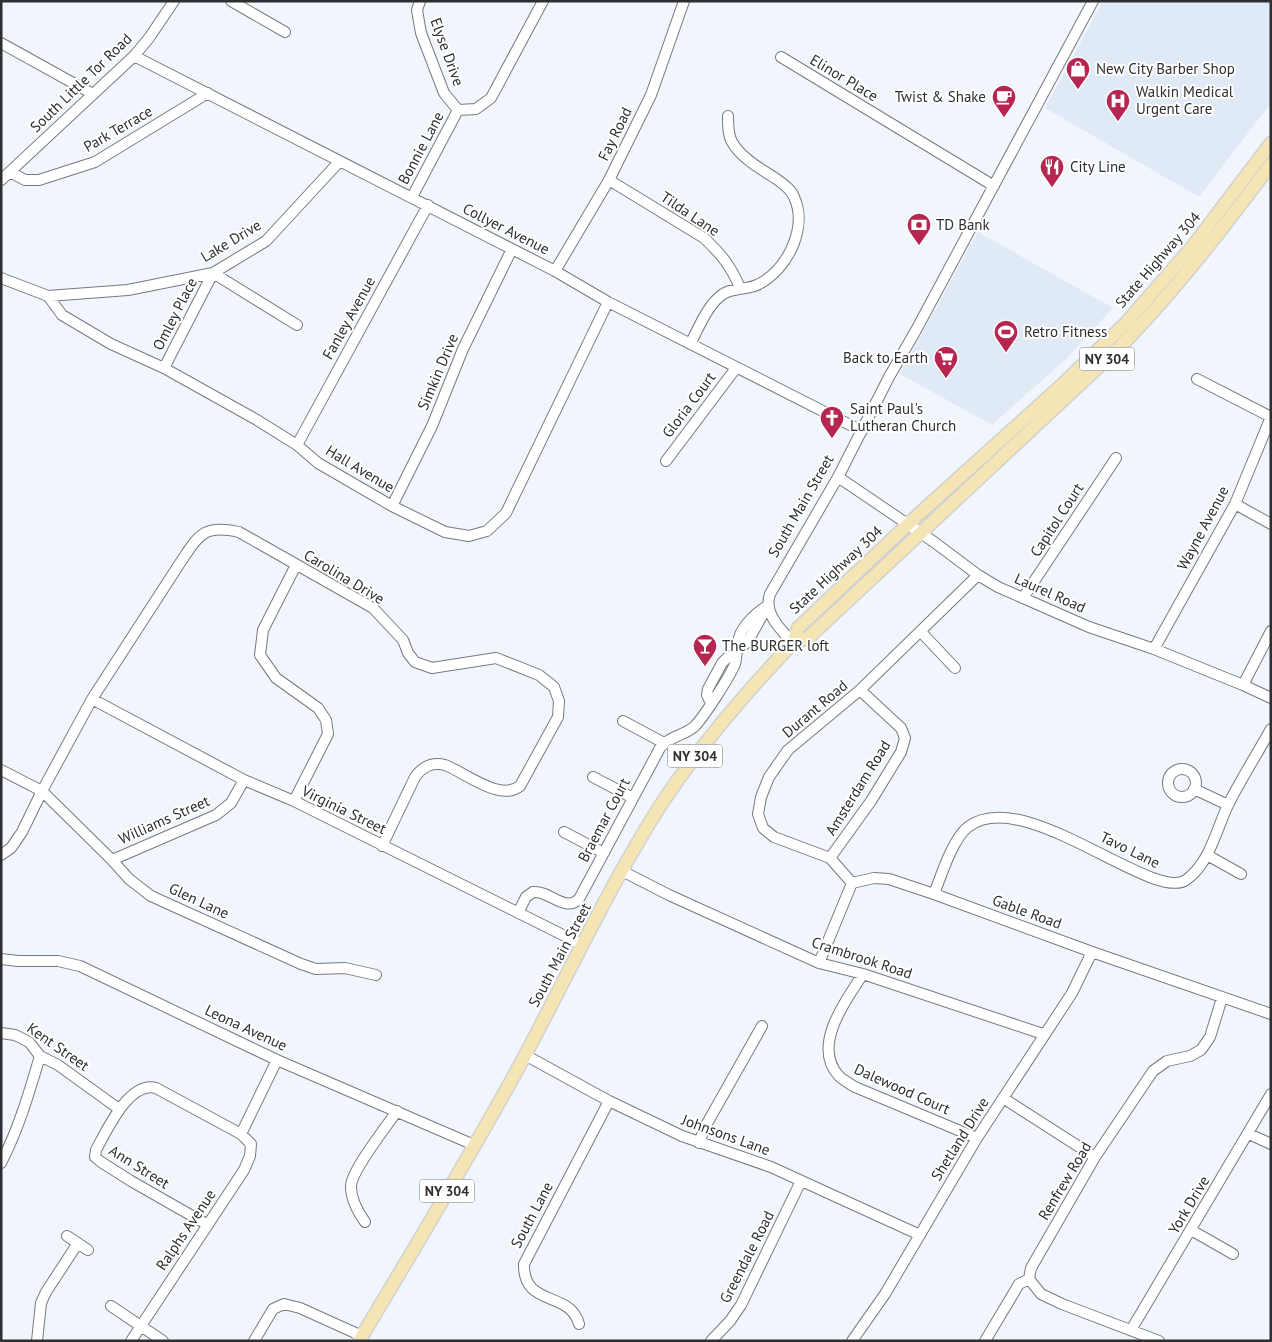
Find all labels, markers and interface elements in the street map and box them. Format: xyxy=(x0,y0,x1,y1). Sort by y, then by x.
street label: Elyse Drive xyxy=(426,15,469,88)
street label: South Little Tor Road xyxy=(26,29,136,136)
street label: Elinor Place xyxy=(807,50,882,105)
shop icon: New City Barber Shop xyxy=(1065,56,1091,90)
place label: New City Barber Shop xyxy=(1096,59,1235,78)
place label: Walkin Medical Urgent Care xyxy=(1136,82,1234,118)
cafe icon: Twist & Shake xyxy=(991,84,1017,118)
place label: Twist & Shake xyxy=(895,87,986,106)
hospital icon: Walkin Medical Urgent Care xyxy=(1105,88,1131,122)
street label: Park Terrace xyxy=(80,101,156,156)
street label: Fay Road xyxy=(593,104,636,164)
street label: Bonnie Lane xyxy=(393,108,448,187)
restaurant icon: City Line xyxy=(1039,154,1065,188)
place label: City Line xyxy=(1070,157,1126,176)
street label: Tilda Lane xyxy=(657,187,723,240)
street label: Collyer Avenue xyxy=(460,199,553,259)
street label: State Highway 304 xyxy=(1111,208,1204,312)
bank icon: TD Bank xyxy=(906,212,932,246)
street label: Lake Drive xyxy=(197,215,264,266)
place label: TD Bank xyxy=(936,215,991,234)
street label: Fanley Avenue xyxy=(318,273,379,363)
street label: Omley Place xyxy=(148,274,201,353)
sports icon: Retro Fitness xyxy=(993,319,1019,353)
place label: Retro Fitness xyxy=(1024,322,1107,341)
street label: Simkin Drive xyxy=(413,331,462,413)
supermarket icon: Back to Earth xyxy=(933,345,959,379)
place label: Back to Earth xyxy=(843,348,928,367)
road number: NY 304 xyxy=(1080,348,1134,370)
street label: Gloria Court xyxy=(658,368,719,441)
place label: Saint Paul's Lutheran Church xyxy=(850,399,956,435)
church icon: Saint Paul's Lutheran Church xyxy=(819,405,845,439)
street label: Hall Avenue xyxy=(323,441,398,496)
street label: South Main Street xyxy=(764,451,838,560)
street label: Capitol Court xyxy=(1026,479,1087,560)
street label: Wayne Avenue xyxy=(1172,482,1233,573)
street label: State Highway 304 xyxy=(785,521,886,618)
street label: Carolina Drive xyxy=(301,545,388,608)
street label: Laurel Road xyxy=(1012,568,1089,617)
bar icon: The BURGER loft xyxy=(692,633,718,667)
place label: The BURGER loft xyxy=(722,636,829,655)
street label: Durant Road xyxy=(778,676,851,741)
street label: Amsterdam Road xyxy=(821,737,894,839)
road number: NY 304 xyxy=(668,744,722,768)
street label: Braemar Court xyxy=(573,774,634,865)
street label: Virginia Street xyxy=(298,780,390,838)
street label: Williams Street xyxy=(115,791,212,848)
street label: Tavo Lane xyxy=(1097,827,1163,872)
street label: Glen Lane xyxy=(166,878,232,923)
street label: Gable Road xyxy=(990,890,1064,933)
street label: South Main Street xyxy=(524,899,595,1010)
street label: Crambrook Road xyxy=(809,932,915,983)
street label: Leona Avenue xyxy=(202,1000,290,1055)
street label: Kent Street xyxy=(23,1018,93,1075)
street label: Dalewood Court xyxy=(851,1059,953,1118)
street label: Shetland Drive xyxy=(926,1094,993,1184)
street label: Johnsons Lane xyxy=(679,1109,773,1159)
street label: Renfrew Road xyxy=(1034,1138,1095,1223)
street label: Ann Street xyxy=(106,1141,173,1193)
street label: York Drive xyxy=(1164,1172,1213,1237)
street label: South Lane xyxy=(506,1178,557,1251)
road number: NY 304 xyxy=(420,1180,474,1202)
street label: Ralphs Avenue xyxy=(152,1186,220,1274)
street label: Greendale Road xyxy=(715,1208,778,1306)

